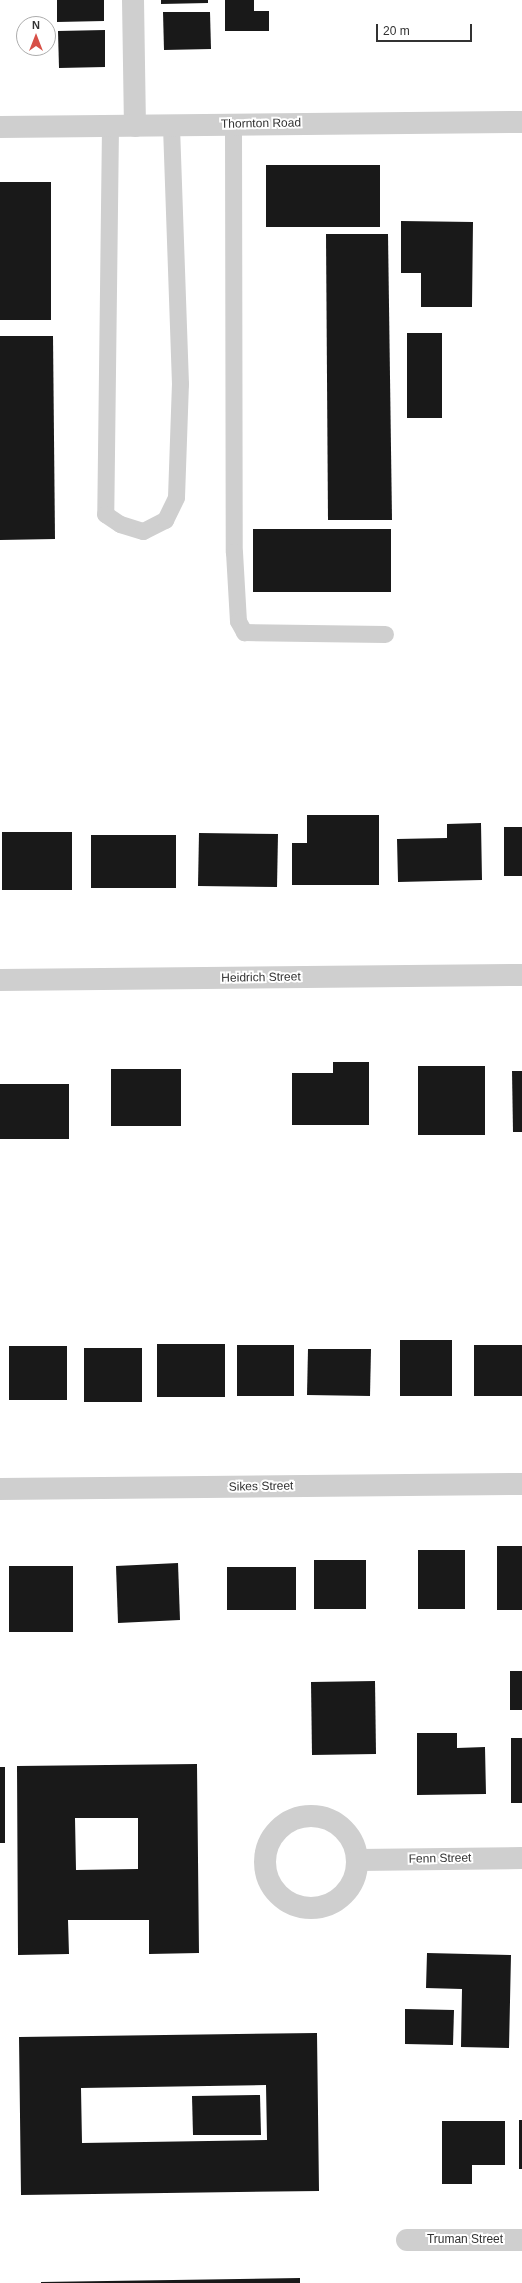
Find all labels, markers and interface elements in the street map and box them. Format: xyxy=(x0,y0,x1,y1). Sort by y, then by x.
north arrow xyxy=(16,16,56,56)
scale bar xyxy=(378,16,474,42)
text: N xyxy=(32,19,40,31)
text: 20 m xyxy=(383,24,410,38)
street label: Thornton Road xyxy=(221,116,301,132)
street label: Heidrich Street xyxy=(221,970,301,986)
street label: Sikes Street xyxy=(229,1479,293,1495)
street label: Fenn Street xyxy=(409,1851,471,1867)
street label: Truman Street xyxy=(427,2233,503,2247)

